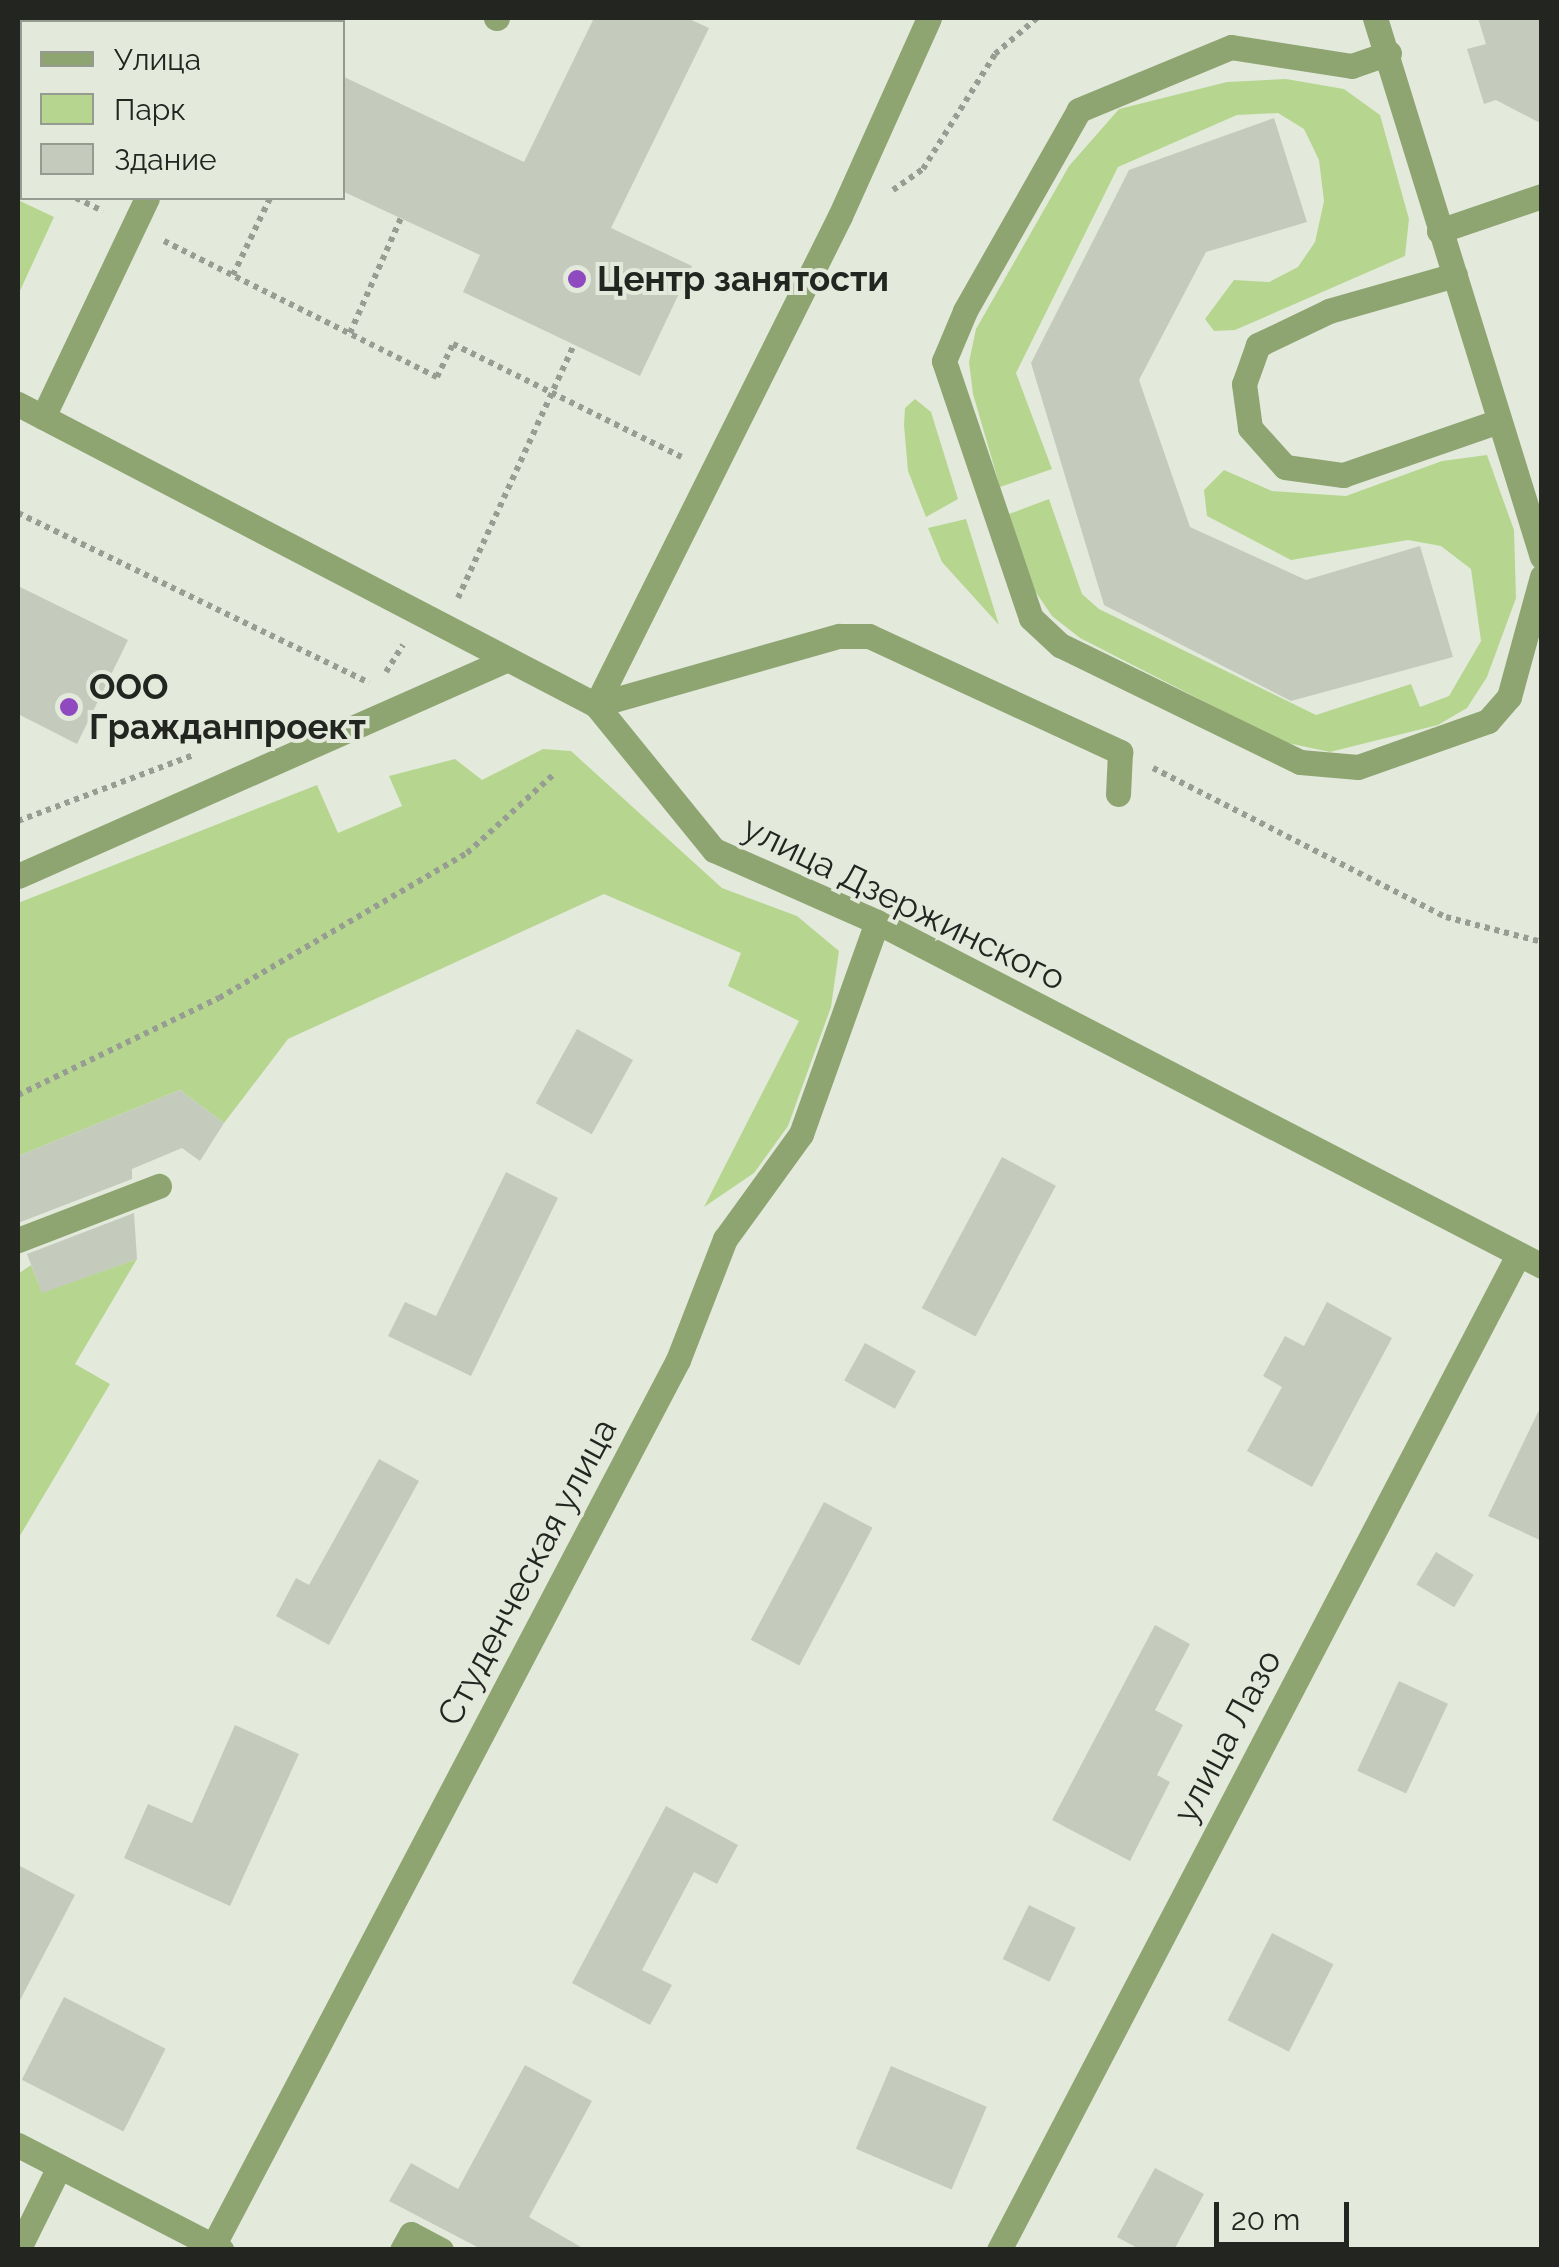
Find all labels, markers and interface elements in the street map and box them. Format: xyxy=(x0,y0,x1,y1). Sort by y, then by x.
legend xyxy=(20,20,345,200)
text: Улица xyxy=(114,42,201,77)
text: Парк xyxy=(114,92,186,127)
text: Здание xyxy=(114,142,217,177)
place label: Центр занятости xyxy=(597,258,889,300)
marker: Центр занятости xyxy=(566,268,588,290)
place label: ООО Гражданпроект xyxy=(89,666,366,748)
marker: ООО Гражданпроект xyxy=(58,696,80,718)
street label: улица Дзержинского xyxy=(736,807,1072,999)
street label: Студенческая улица xyxy=(428,1411,626,1733)
street label: улица Лазо xyxy=(1164,1643,1290,1829)
scale bar xyxy=(1219,2182,1354,2244)
text: 20 m xyxy=(1231,2202,1300,2237)

